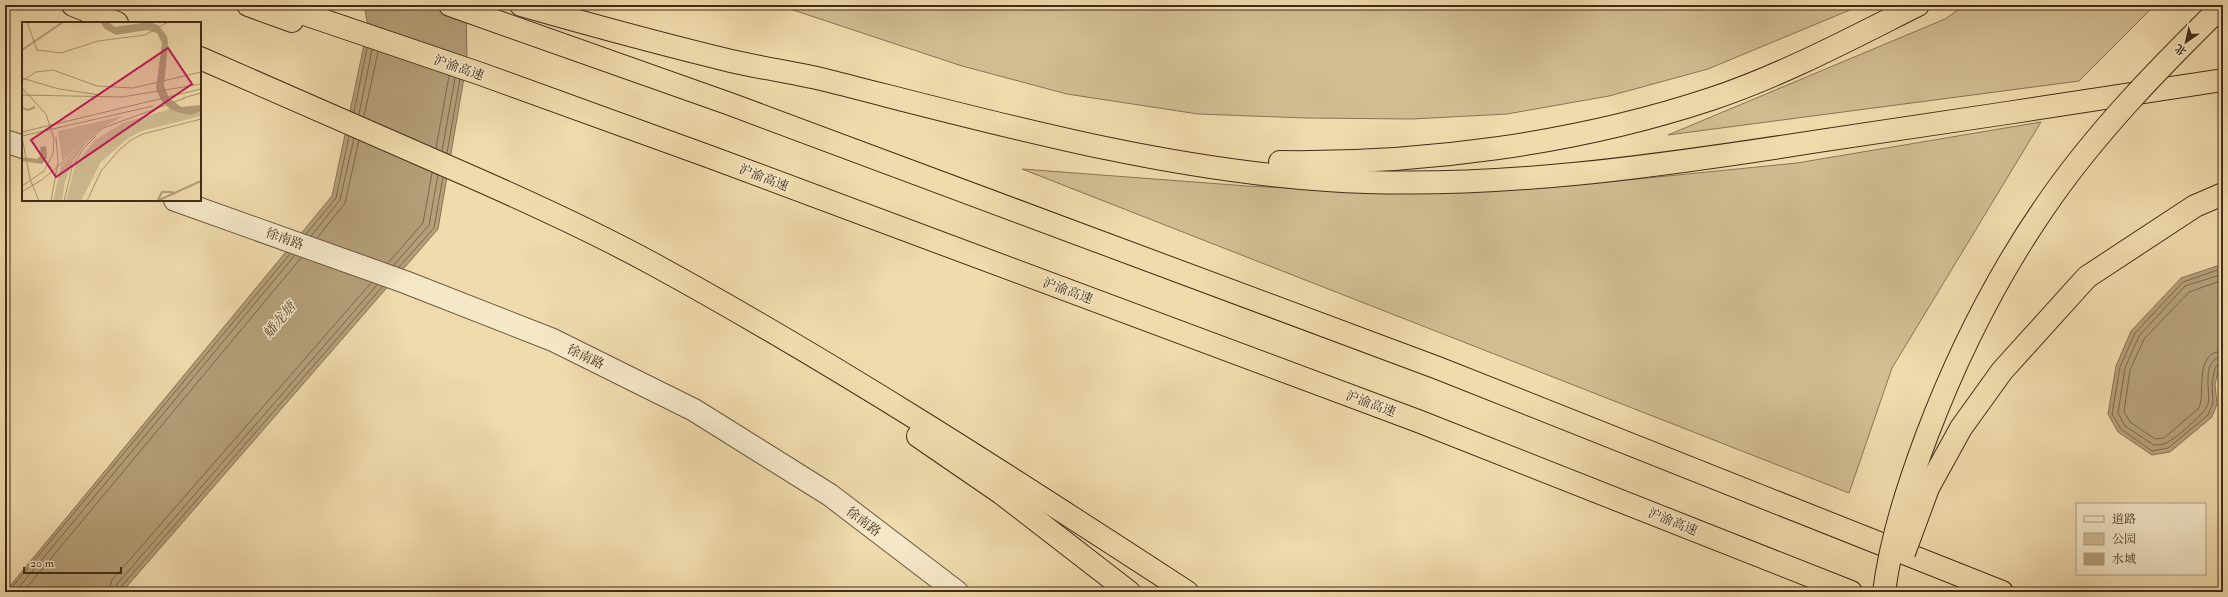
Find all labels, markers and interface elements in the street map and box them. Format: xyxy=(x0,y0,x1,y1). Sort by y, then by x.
inset map xyxy=(22,22,201,201)
north arrow xyxy=(2166,22,2206,62)
text: 北 xyxy=(2172,41,2189,58)
street label: 沪渝高速 xyxy=(431,52,486,84)
street label: 沪渝高速 xyxy=(736,161,791,195)
street label: 徐南路 xyxy=(264,225,306,253)
street label: 沪渝高速 xyxy=(1040,275,1095,307)
water label: 蟠龙塘 xyxy=(259,297,301,342)
street label: 徐南路 xyxy=(565,341,607,373)
street label: 沪渝高速 xyxy=(1343,388,1398,420)
legend xyxy=(2076,503,2206,575)
street label: 徐南路 xyxy=(843,504,884,540)
street label: 沪渝高速 xyxy=(1646,505,1700,539)
text: 道路 xyxy=(2112,512,2136,527)
text: 公园 xyxy=(2112,532,2136,547)
scale bar xyxy=(24,549,121,575)
text: 水域 xyxy=(2112,552,2136,567)
text: 20 m xyxy=(30,556,55,571)

